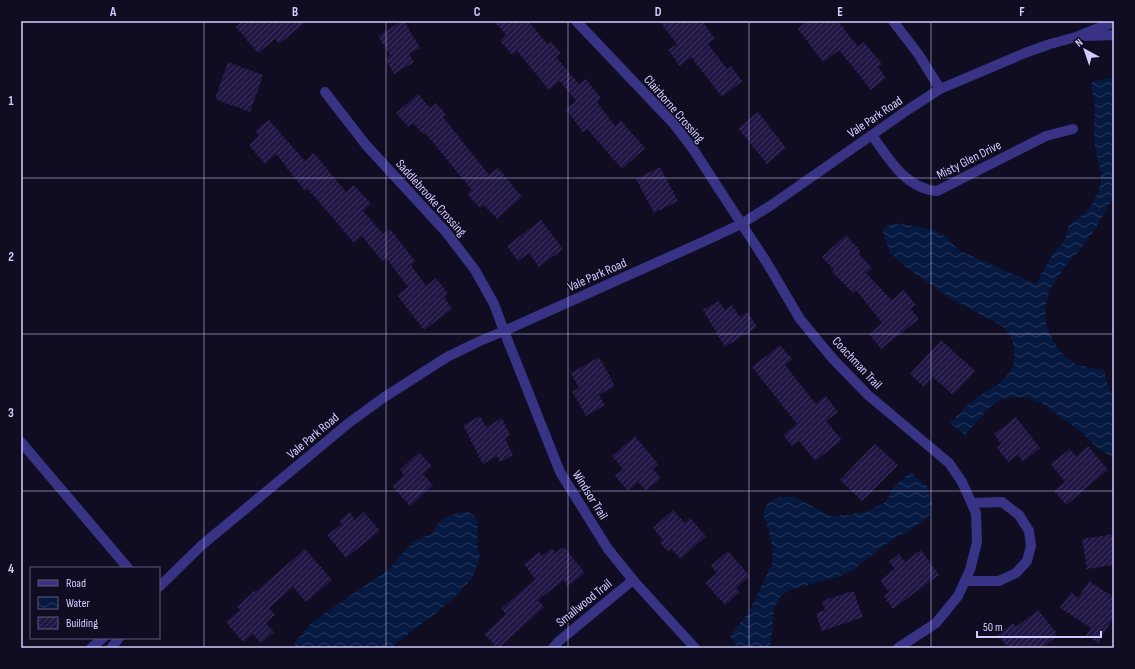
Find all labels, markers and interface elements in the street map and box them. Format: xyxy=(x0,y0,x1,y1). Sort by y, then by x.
text: A xyxy=(109,4,117,20)
text: B xyxy=(292,4,298,20)
text: C xyxy=(474,4,481,20)
text: D xyxy=(655,4,662,20)
text: E xyxy=(837,4,843,20)
text: F xyxy=(1019,4,1025,20)
north arrow xyxy=(1065,30,1105,70)
text: N xyxy=(1072,36,1085,50)
street label: Clairborne Crossing xyxy=(640,72,708,146)
text: 1 xyxy=(8,93,14,109)
street label: Vale Park Road xyxy=(844,93,906,141)
street label: Misty Glen Drive xyxy=(934,137,1004,183)
street label: Saddlebrooke Crossing xyxy=(392,156,470,240)
text: 2 xyxy=(8,249,14,265)
street label: Vale Park Road xyxy=(565,255,629,295)
street label: Coachman Trail xyxy=(829,333,885,393)
text: 3 xyxy=(8,405,14,421)
street label: Vale Park Road xyxy=(284,410,342,462)
street label: Windsor Trail xyxy=(569,467,611,523)
text: 4 xyxy=(8,561,14,577)
legend xyxy=(30,567,160,639)
text: Road xyxy=(66,576,86,591)
street label: Smallwood Trail xyxy=(553,576,615,630)
text: Water xyxy=(66,596,90,611)
scale bar xyxy=(977,613,1101,639)
text: Building xyxy=(66,616,98,631)
text: 50 m xyxy=(983,620,1003,635)

